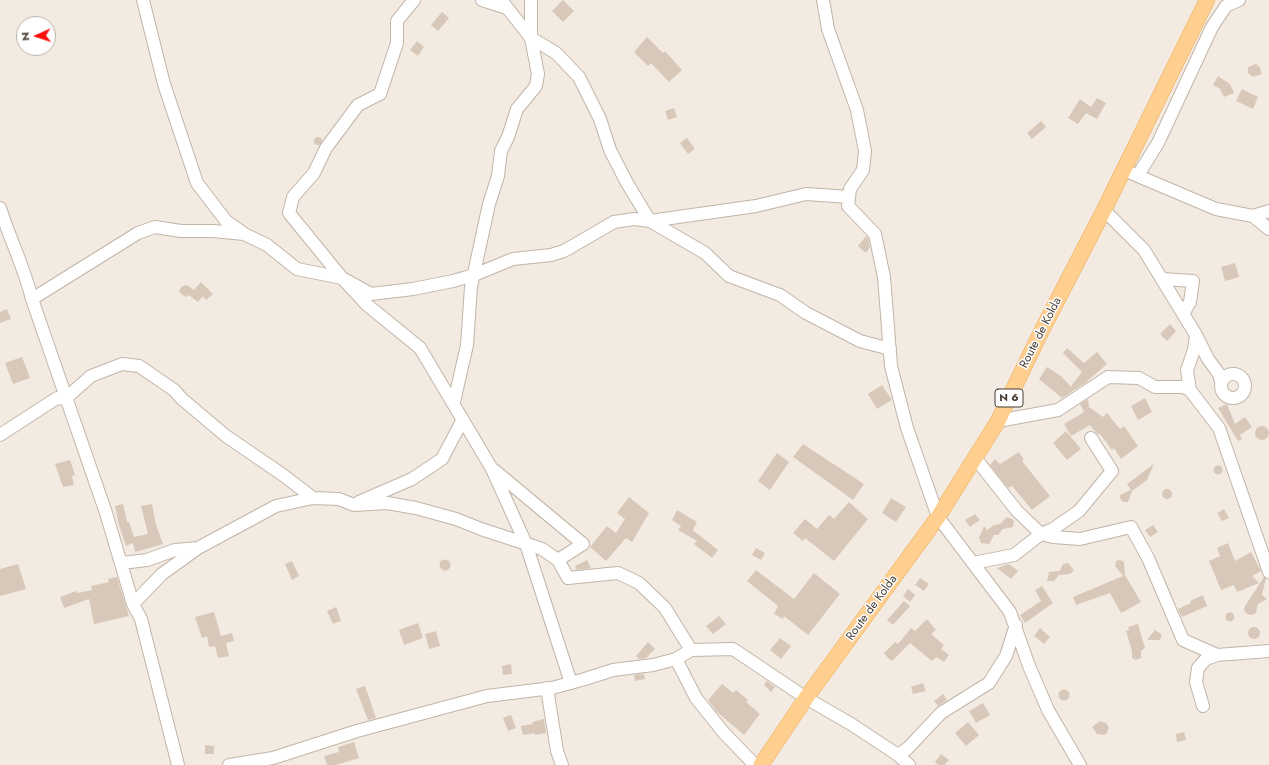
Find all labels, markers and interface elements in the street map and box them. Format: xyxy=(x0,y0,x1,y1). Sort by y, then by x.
north arrow xyxy=(16,16,56,56)
text: N xyxy=(17,32,33,41)
street label: Route de Kolda xyxy=(1017,295,1065,371)
road number: N 6 xyxy=(995,389,1023,407)
street label: Route de Kolda xyxy=(843,573,901,643)

